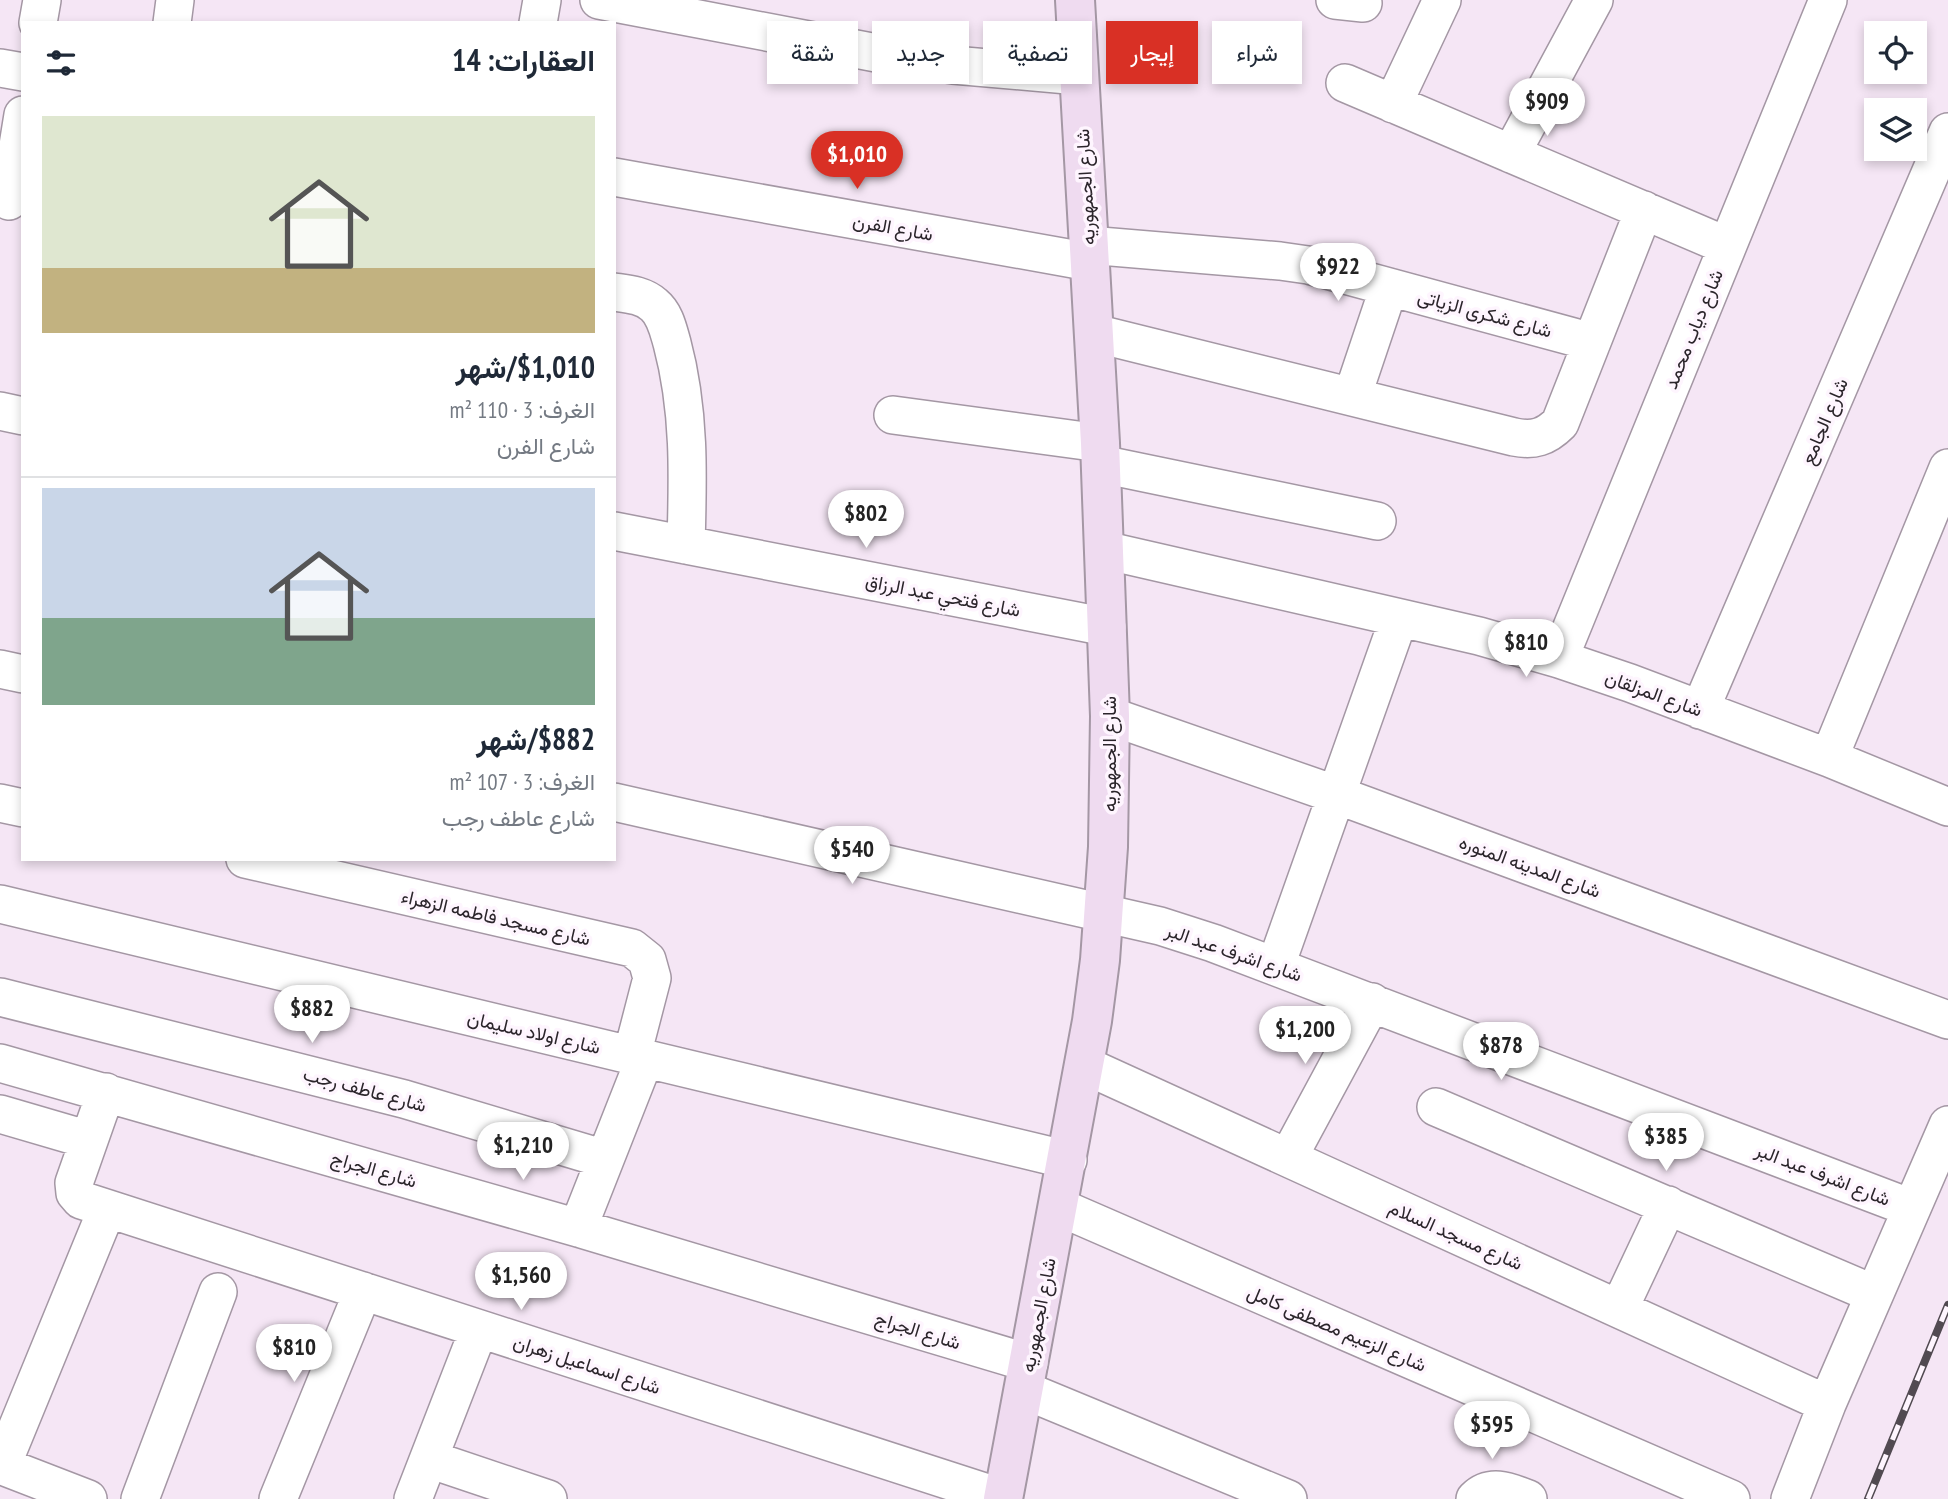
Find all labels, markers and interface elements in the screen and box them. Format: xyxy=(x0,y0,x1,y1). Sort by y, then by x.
chip: شقة xyxy=(767,21,858,84)
chip: جديد xyxy=(872,21,969,84)
chip: تصفية xyxy=(983,21,1092,84)
chip: إيجار xyxy=(1106,21,1198,84)
chip: شراء xyxy=(1212,21,1302,84)
map controls xyxy=(1864,21,1927,161)
button: locate xyxy=(1864,21,1927,84)
text: العقارات: 14 xyxy=(452,40,595,79)
icon: filters xyxy=(42,44,80,82)
pin: $909 xyxy=(1506,78,1588,138)
text: $909 xyxy=(1525,86,1569,115)
button: layers xyxy=(1864,98,1927,161)
street label: شارع الجمهوريه xyxy=(1070,128,1101,246)
pin: $1,010 xyxy=(800,132,914,191)
text: $1,010 xyxy=(827,139,887,168)
icon: home xyxy=(256,161,382,287)
street label: شارع الفرن xyxy=(851,208,935,247)
pin: $922 xyxy=(1297,244,1379,303)
text: $922 xyxy=(1316,251,1360,280)
street label: شارع دياب محمد xyxy=(1658,266,1729,393)
street label: شارع شكرى الزياتى xyxy=(1415,284,1555,343)
text: $1,010/شهر xyxy=(456,347,595,386)
street label: شارع الجامع xyxy=(1795,374,1855,469)
text: الغرف: 3 · 110 m² xyxy=(449,395,595,424)
text: شارع الفرن xyxy=(497,431,595,460)
pin: $802 xyxy=(825,490,907,550)
text: $802 xyxy=(844,498,888,527)
icon: home xyxy=(256,533,382,659)
street label: شارع فتحي عبد الرزاق xyxy=(863,568,1023,626)
pin: $810 xyxy=(1485,620,1567,679)
text: $810 xyxy=(1504,627,1548,656)
street label: شارع المزلقان xyxy=(1602,664,1706,723)
street label: شارع الجمهوريه xyxy=(1097,696,1122,812)
text: $882/شهر xyxy=(476,719,595,758)
text: الغرف: 3 · 107 m² xyxy=(449,767,595,796)
text: شارع عاطف رجب xyxy=(442,803,595,832)
pin: $540 xyxy=(811,826,893,886)
street label: شارع المدينه المنوره xyxy=(1456,829,1604,904)
text: $540 xyxy=(830,834,874,863)
street label: شارع مسجد فاطمه الزهراء xyxy=(399,884,593,951)
street label: شارع اشرف عبد البر xyxy=(1161,917,1305,988)
pin: $882 xyxy=(271,986,353,1045)
text: $882 xyxy=(290,993,334,1022)
street label: شارع اولاد سليمان xyxy=(465,1005,603,1060)
pin: $1,200 xyxy=(1248,1006,1362,1066)
text: $1,200 xyxy=(1275,1014,1335,1043)
pin: $878 xyxy=(1460,1023,1542,1082)
text: $878 xyxy=(1479,1030,1523,1059)
street label: شارع عاطف رجب xyxy=(300,1061,429,1118)
pin: $385 xyxy=(1625,1114,1707,1173)
text: $385 xyxy=(1644,1121,1688,1150)
pin: $1,210 xyxy=(466,1122,580,1182)
text: $1,210 xyxy=(493,1130,553,1159)
street label: شارع اشرف عبد البر xyxy=(1751,1137,1894,1212)
street label: شارع الجراج xyxy=(328,1145,420,1194)
street label: شارع مسجد السلام xyxy=(1385,1195,1527,1276)
pin: $1,560 xyxy=(464,1252,578,1312)
street label: شارع الجمهوريه xyxy=(1015,1256,1062,1374)
text: $1,560 xyxy=(491,1260,551,1289)
street label: شارع الزعيم مصطفى كامل xyxy=(1243,1279,1430,1378)
street label: شارع الجراج xyxy=(872,1306,964,1355)
pin: $810 xyxy=(253,1324,335,1384)
street label: شارع اسماعيل زهران xyxy=(510,1329,664,1400)
text: $810 xyxy=(272,1332,316,1361)
pin: $595 xyxy=(1451,1402,1533,1461)
text: $595 xyxy=(1470,1409,1514,1438)

